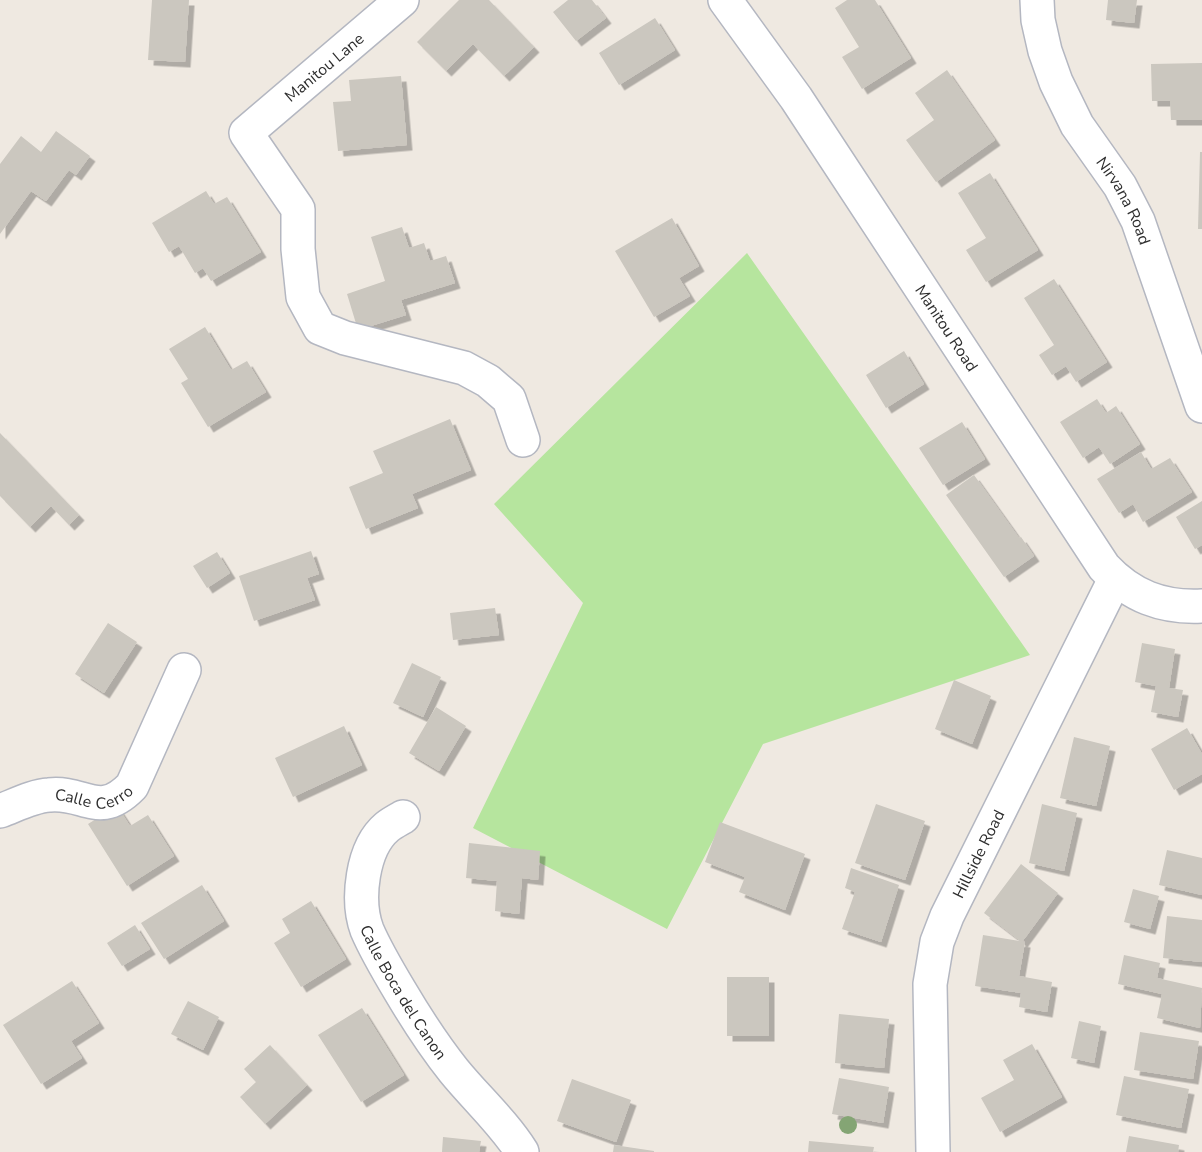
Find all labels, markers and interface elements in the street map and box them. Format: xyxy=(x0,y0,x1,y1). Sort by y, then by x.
street label: Manitou Lane xyxy=(280,28,369,107)
street label: Nirvana Road xyxy=(1091,153,1155,248)
street label: Manitou Road xyxy=(910,281,983,376)
street label: Calle Cerro xyxy=(54,781,138,815)
street label: Hillside Road xyxy=(948,806,1010,902)
street label: Calle Boca del Canon xyxy=(354,922,452,1065)

